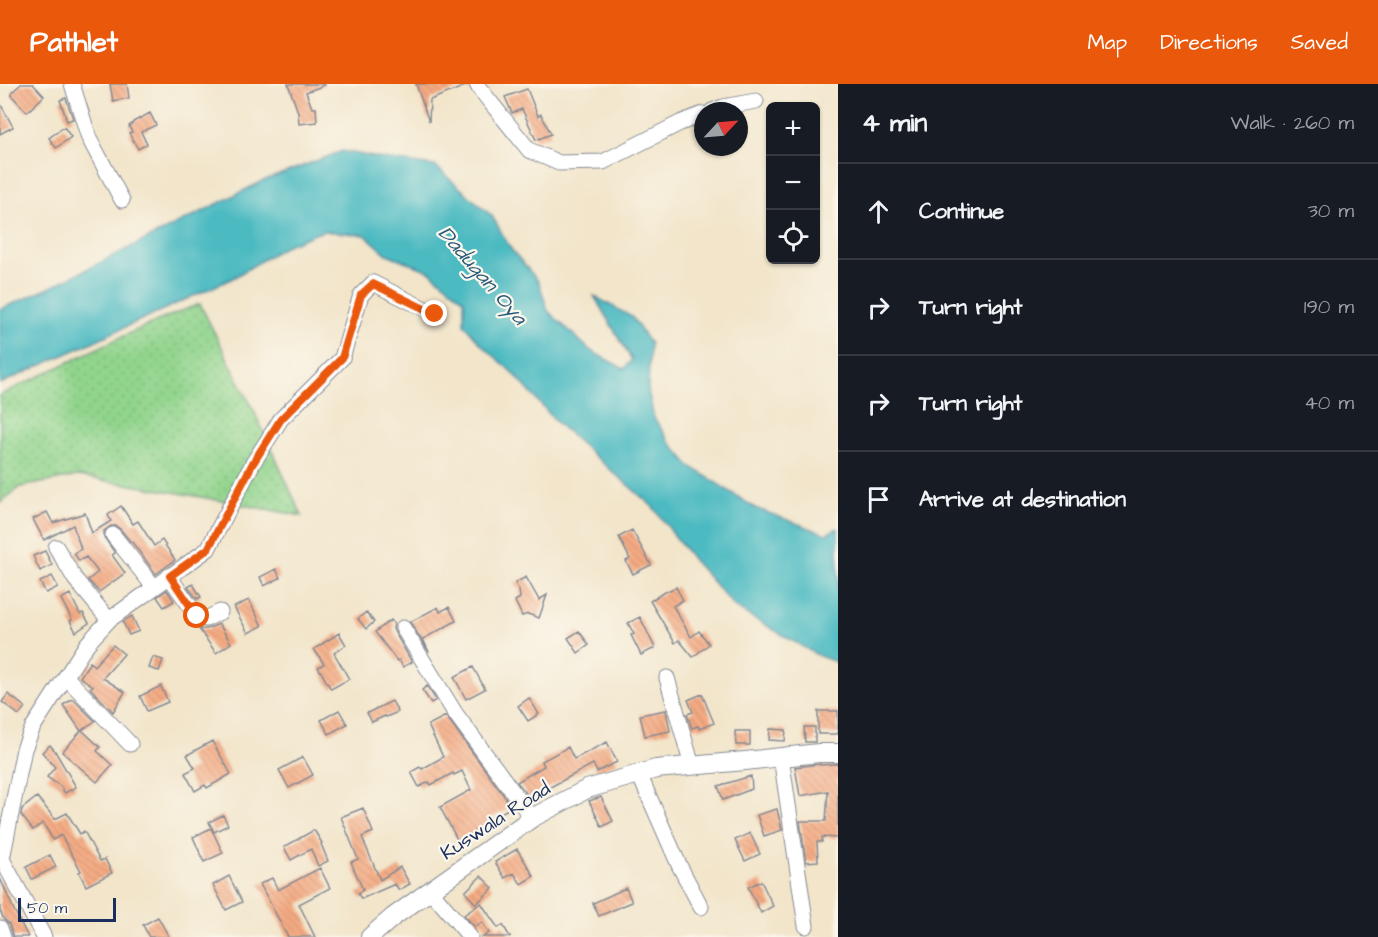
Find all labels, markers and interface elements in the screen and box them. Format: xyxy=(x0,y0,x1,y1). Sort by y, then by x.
text: Pathlet xyxy=(30,23,118,62)
text: Map xyxy=(1087,28,1127,57)
text: Directions xyxy=(1160,28,1258,57)
text: Saved xyxy=(1291,28,1348,57)
north arrow xyxy=(694,102,748,156)
map controls xyxy=(766,102,820,264)
button: + xyxy=(766,102,820,156)
text: 4 min xyxy=(862,105,927,141)
text: Walk · 260 m xyxy=(1231,109,1354,137)
button: − xyxy=(766,156,820,210)
icon: ahead xyxy=(862,195,895,228)
text: Continue xyxy=(919,196,1004,227)
text: 30 m xyxy=(1308,197,1354,225)
button: locate xyxy=(766,210,820,264)
water label: Dadugan Oya xyxy=(431,220,535,333)
icon: right xyxy=(862,291,895,324)
text: Turn right xyxy=(919,292,1022,323)
text: 190 m xyxy=(1304,293,1354,321)
route end xyxy=(421,300,447,326)
icon: right xyxy=(862,387,895,420)
text: Turn right xyxy=(919,388,1022,419)
text: 40 m xyxy=(1304,389,1354,417)
icon: arrive xyxy=(862,483,895,516)
text: Arrive at destination xyxy=(919,484,1126,515)
route start xyxy=(183,602,209,628)
street label: Kuswala Road xyxy=(435,775,556,867)
scale bar xyxy=(18,895,116,922)
text: 50 m xyxy=(27,897,67,919)

